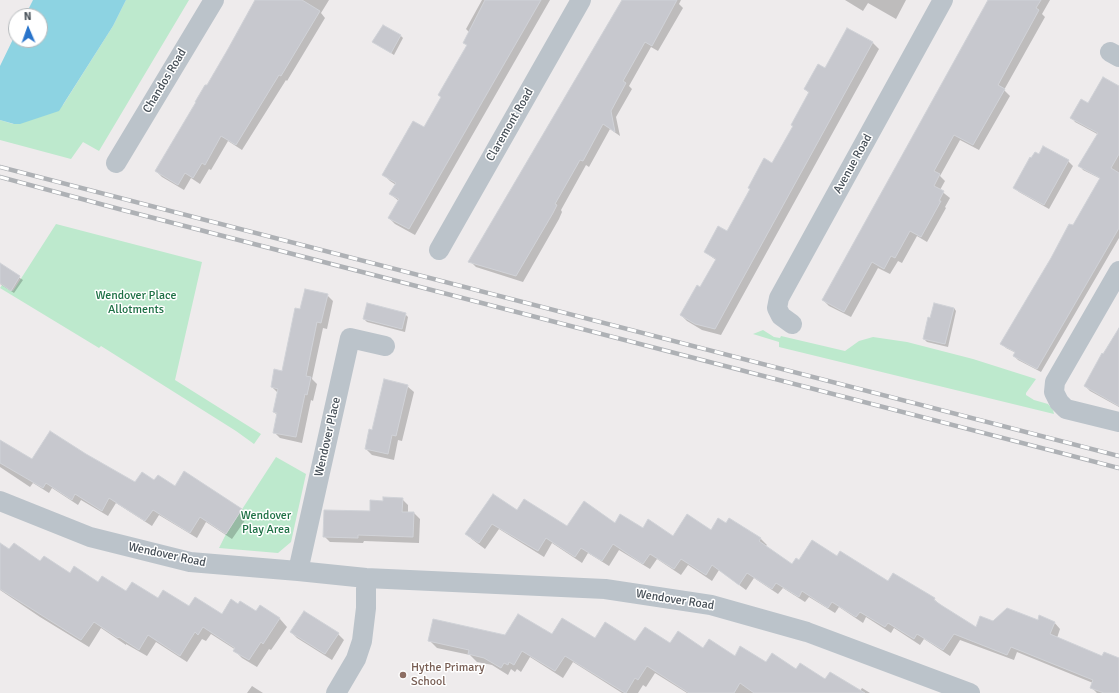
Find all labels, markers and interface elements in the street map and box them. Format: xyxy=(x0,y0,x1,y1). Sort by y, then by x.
north arrow xyxy=(8,8,48,48)
text: N xyxy=(24,10,32,23)
street label: Chandos Road xyxy=(140,46,190,116)
street label: Claremont Road xyxy=(483,86,537,164)
street label: Avenue Road xyxy=(831,132,875,196)
park label: Wendover Place Allotments xyxy=(95,289,177,317)
street label: Wendover Place xyxy=(312,396,344,478)
park label: Wendover Play Area xyxy=(241,509,291,537)
street label: Wendover Road xyxy=(127,540,207,570)
street label: Wendover Road xyxy=(635,587,715,613)
place label: Hythe Primary School xyxy=(411,661,485,689)
marker: Hythe Primary School xyxy=(398,670,408,680)

